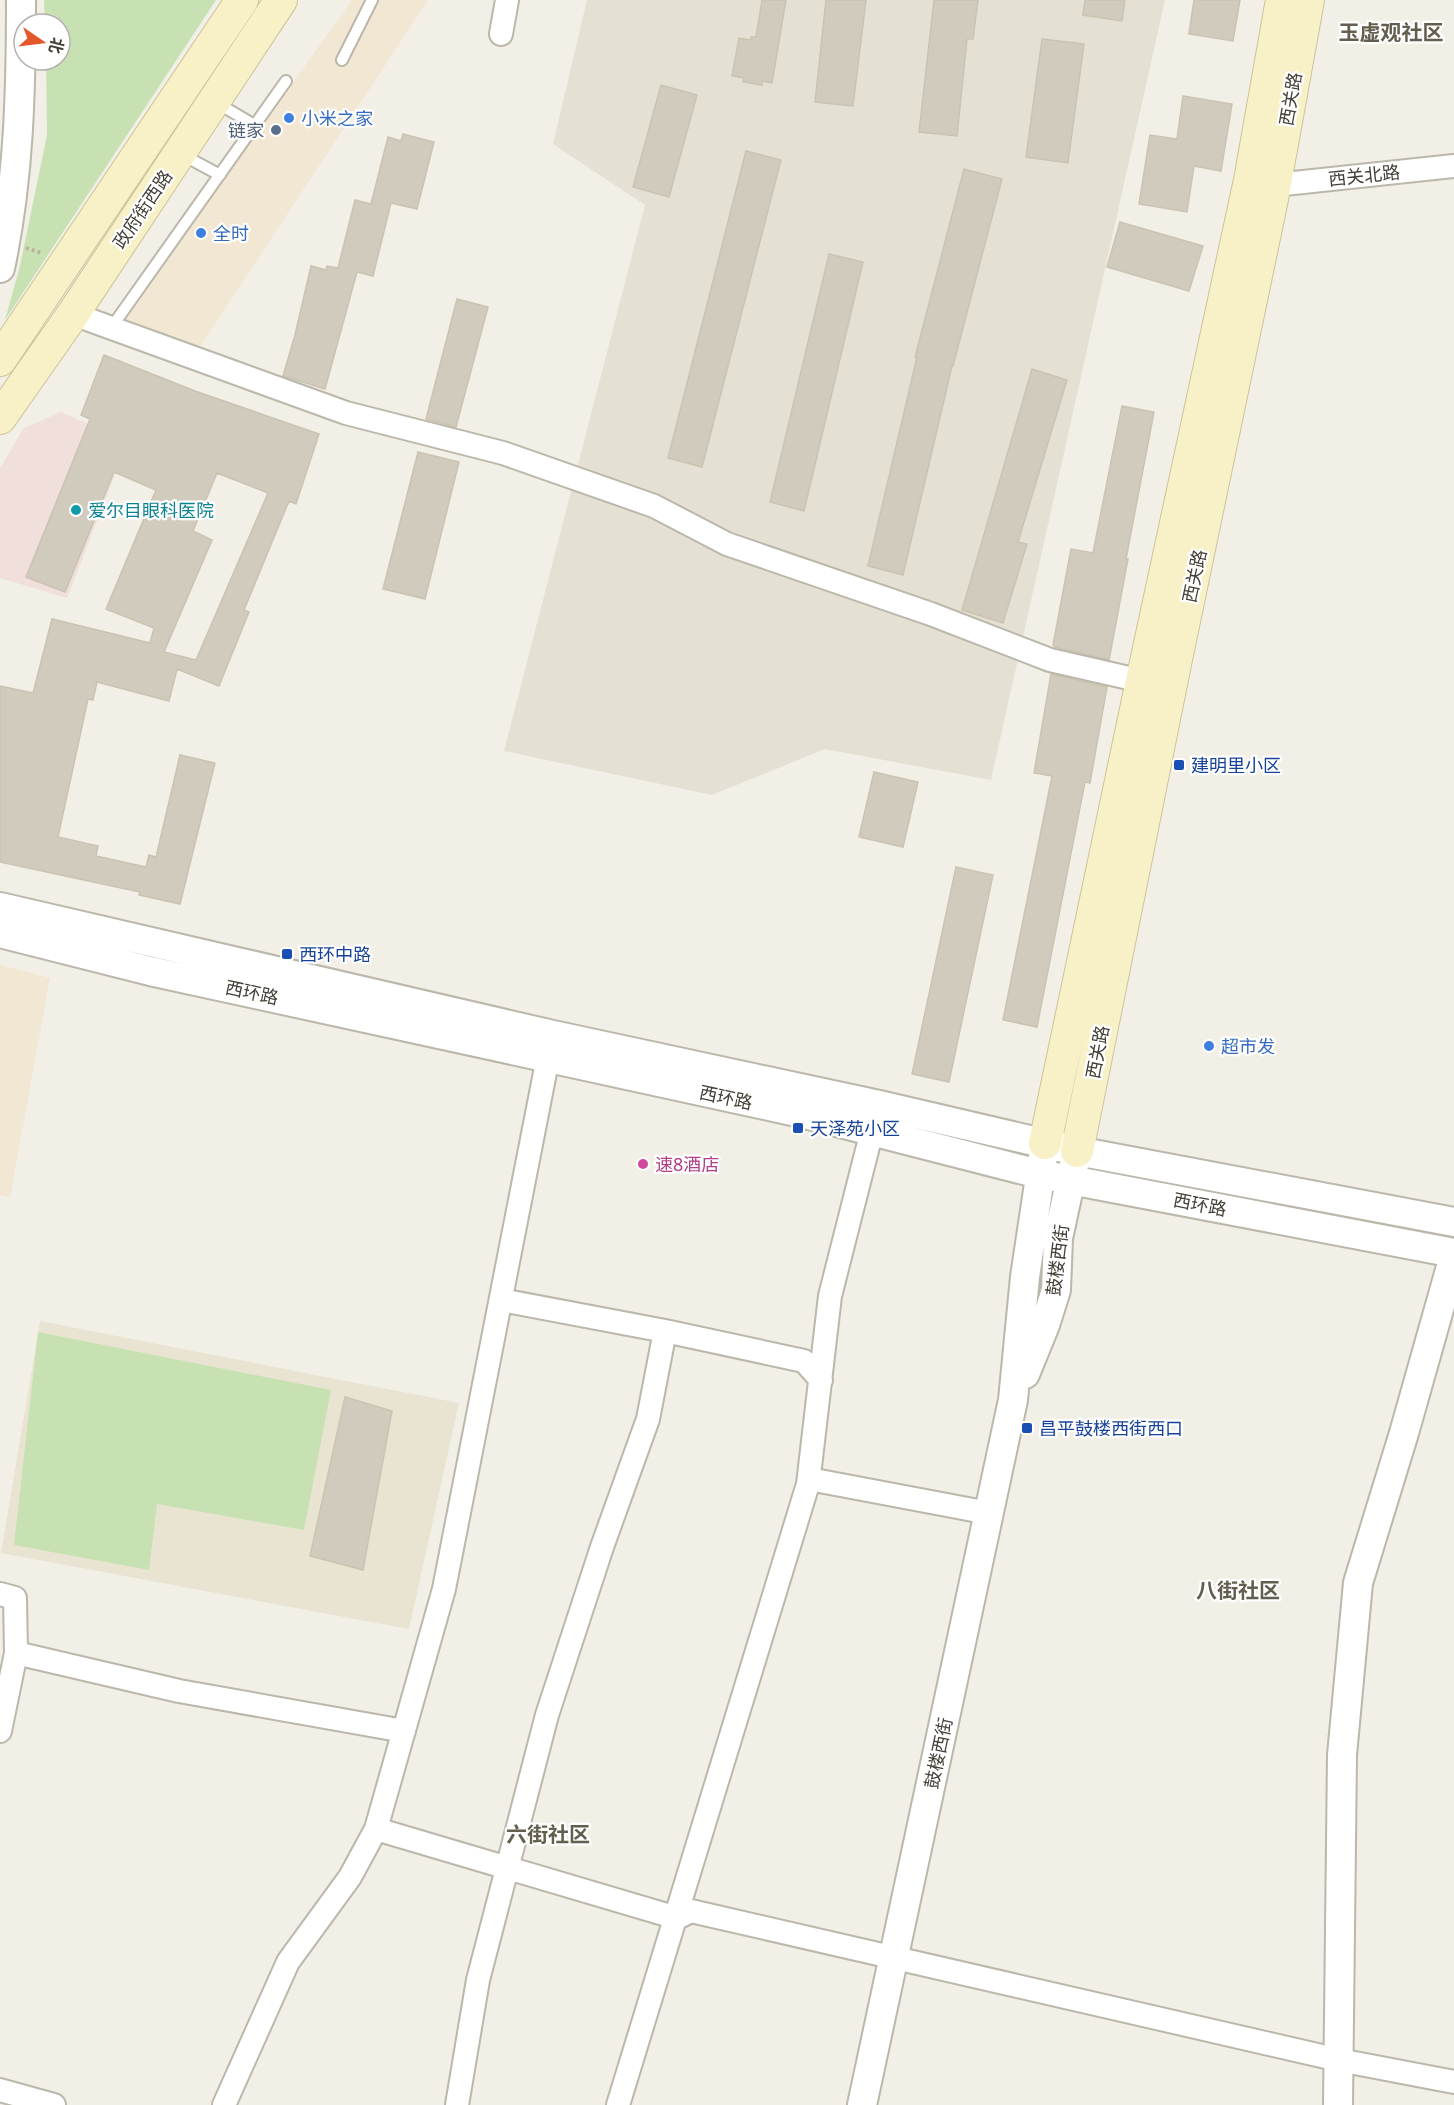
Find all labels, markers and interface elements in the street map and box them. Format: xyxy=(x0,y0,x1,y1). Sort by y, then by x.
north arrow xyxy=(12,12,72,72)
district label: 玉虚观社区 xyxy=(1339,18,1444,46)
text: 北 xyxy=(44,35,69,56)
street label: 西关路 xyxy=(1273,70,1307,128)
place label: 小米之家 xyxy=(301,106,373,130)
marker: 小米之家 xyxy=(282,111,296,125)
place label: 链家 xyxy=(228,118,264,142)
marker: 链家 xyxy=(269,123,283,137)
street label: 西关北路 xyxy=(1327,159,1401,191)
street label: 政府街西路 xyxy=(107,165,177,253)
place label: 全时 xyxy=(213,221,249,245)
marker: 全时 xyxy=(194,226,208,240)
place label: 爱尔目眼科医院 xyxy=(88,498,214,522)
marker: 爱尔目眼科医院 xyxy=(69,503,83,517)
street label: 西关路 xyxy=(1177,547,1211,605)
place label: 建明里小区 xyxy=(1191,753,1281,777)
marker: 建明里小区 xyxy=(1172,758,1186,772)
place label: 西环中路 xyxy=(299,942,371,966)
marker: 西环中路 xyxy=(280,947,294,961)
street label: 西环路 xyxy=(223,975,281,1009)
street label: 西关路 xyxy=(1080,1023,1114,1081)
place label: 超市发 xyxy=(1221,1034,1275,1058)
marker: 超市发 xyxy=(1202,1039,1216,1053)
street label: 西环路 xyxy=(697,1080,755,1114)
place label: 天泽苑小区 xyxy=(810,1116,900,1140)
marker: 天泽苑小区 xyxy=(791,1121,805,1135)
place label: 速8酒店 xyxy=(655,1152,719,1176)
marker: 速8酒店 xyxy=(636,1157,650,1171)
street label: 西环路 xyxy=(1171,1187,1229,1221)
street label: 鼓楼西街 xyxy=(1041,1223,1073,1297)
place label: 昌平鼓楼西街西口 xyxy=(1039,1416,1183,1440)
marker: 昌平鼓楼西街西口 xyxy=(1020,1421,1034,1435)
district label: 八街社区 xyxy=(1196,1576,1280,1604)
street label: 鼓楼西街 xyxy=(919,1715,957,1791)
district label: 六街社区 xyxy=(506,1820,590,1848)

